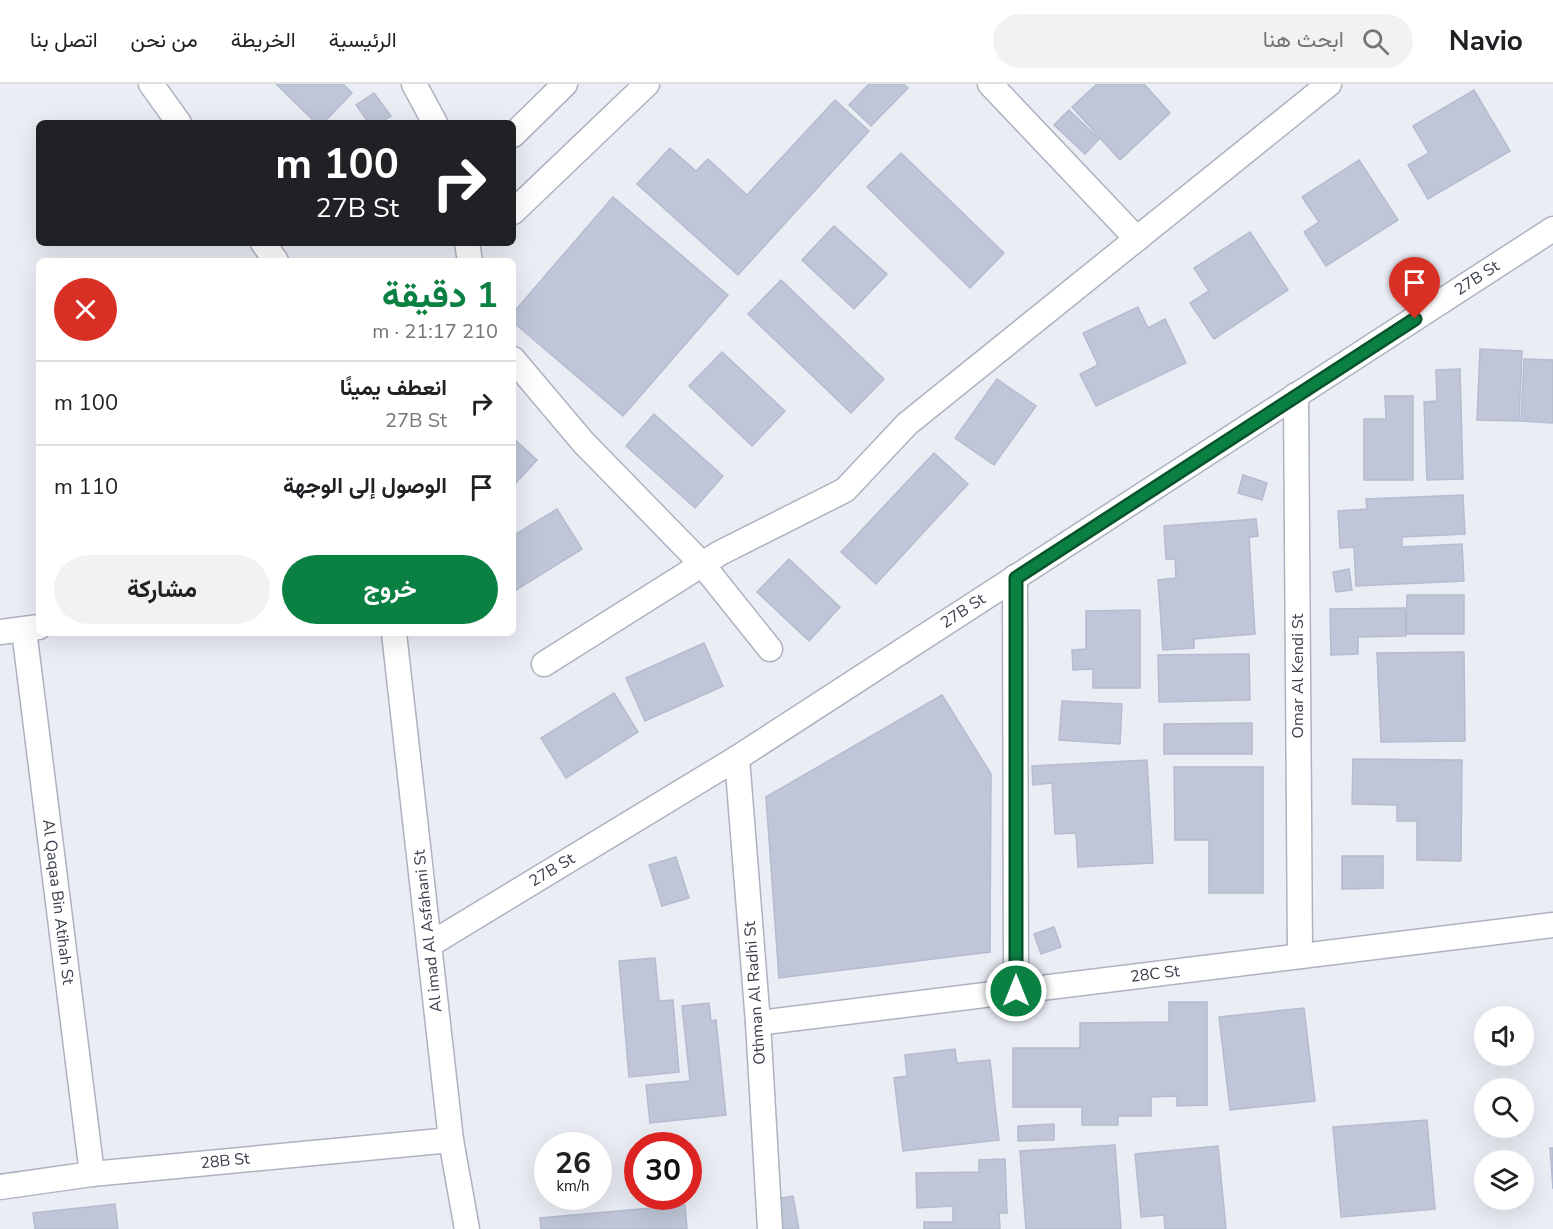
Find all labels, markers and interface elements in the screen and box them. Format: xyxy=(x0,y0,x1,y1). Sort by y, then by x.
search box xyxy=(993,14,1413,68)
text: Navio xyxy=(1449,22,1523,60)
text: ابحث هنا xyxy=(1263,25,1344,55)
icon: search xyxy=(1359,25,1392,58)
text: اتصل بنا xyxy=(30,26,98,54)
text: من نحن xyxy=(131,26,198,54)
text: الخريطة xyxy=(231,26,296,54)
text: الرئيسية xyxy=(329,26,397,54)
text: 100 m xyxy=(275,136,399,193)
icon: right xyxy=(420,144,498,222)
text: 27B St xyxy=(315,190,399,227)
street label: 27B St xyxy=(1450,255,1504,301)
pin xyxy=(1389,257,1440,319)
icon: arrive xyxy=(1398,266,1431,299)
text: 1 دقيقة xyxy=(382,271,498,320)
button: close xyxy=(54,278,117,341)
text: 210 m · 21:17 xyxy=(372,318,498,345)
text: انعطف يمينًا xyxy=(340,373,447,403)
icon: right xyxy=(465,387,498,420)
text: 100 m xyxy=(54,388,118,418)
text: 27B St xyxy=(385,407,447,434)
text: الوصول إلى الوجهة xyxy=(283,471,447,501)
icon: arrive xyxy=(465,471,498,504)
text: 110 m xyxy=(54,472,118,502)
button: مشاركة xyxy=(54,555,270,624)
button: خروج xyxy=(282,555,498,624)
street label: 27B St xyxy=(936,588,990,634)
street label: Omar Al Kendi St xyxy=(1287,613,1309,738)
street label: Al Qaqaa Bin Atihah St xyxy=(37,818,79,986)
street label: Al imad Al Asfahani St xyxy=(408,848,447,1013)
street label: 27B St xyxy=(525,848,579,892)
street label: Othman Al Radhi St xyxy=(739,920,771,1065)
position arrow xyxy=(984,959,1048,1023)
street label: 28C St xyxy=(1129,960,1181,988)
map controls xyxy=(1474,1006,1534,1210)
button: sound xyxy=(1474,1006,1534,1066)
button: search xyxy=(1474,1078,1534,1138)
speed limit sign: 30 xyxy=(624,1132,702,1210)
text: 26 xyxy=(555,1143,591,1184)
street label: 28B St xyxy=(199,1147,251,1175)
button: layers xyxy=(1474,1150,1534,1210)
text: km/h xyxy=(556,1176,590,1196)

